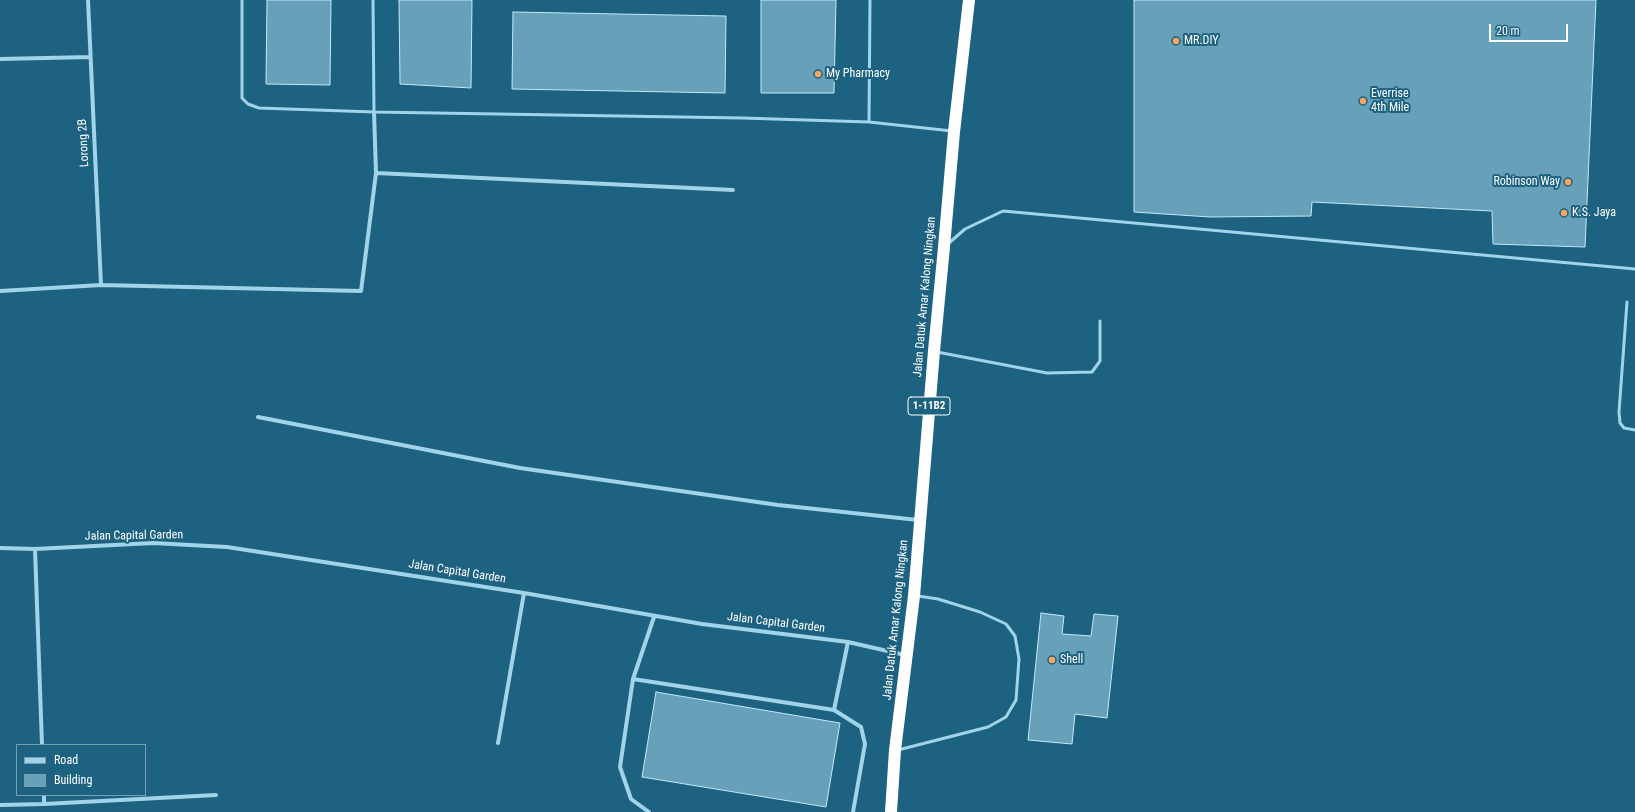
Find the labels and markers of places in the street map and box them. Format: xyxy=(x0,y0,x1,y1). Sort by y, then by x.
place label: MR.DIY xyxy=(1184,34,1219,48)
marker: MR.DIY xyxy=(1171,36,1181,46)
place label: My Pharmacy xyxy=(826,67,890,81)
marker: My Pharmacy xyxy=(813,69,823,79)
place label: Everrise 4th Mile xyxy=(1371,87,1409,115)
marker: Everrise 4th Mile xyxy=(1358,96,1368,106)
place label: Robinson Way xyxy=(1493,175,1560,189)
marker: Robinson Way xyxy=(1563,177,1573,187)
place label: K.S. Jaya xyxy=(1572,206,1616,220)
marker: K.S. Jaya xyxy=(1559,208,1569,218)
place label: Shell xyxy=(1060,653,1083,667)
marker: Shell xyxy=(1047,655,1057,665)

